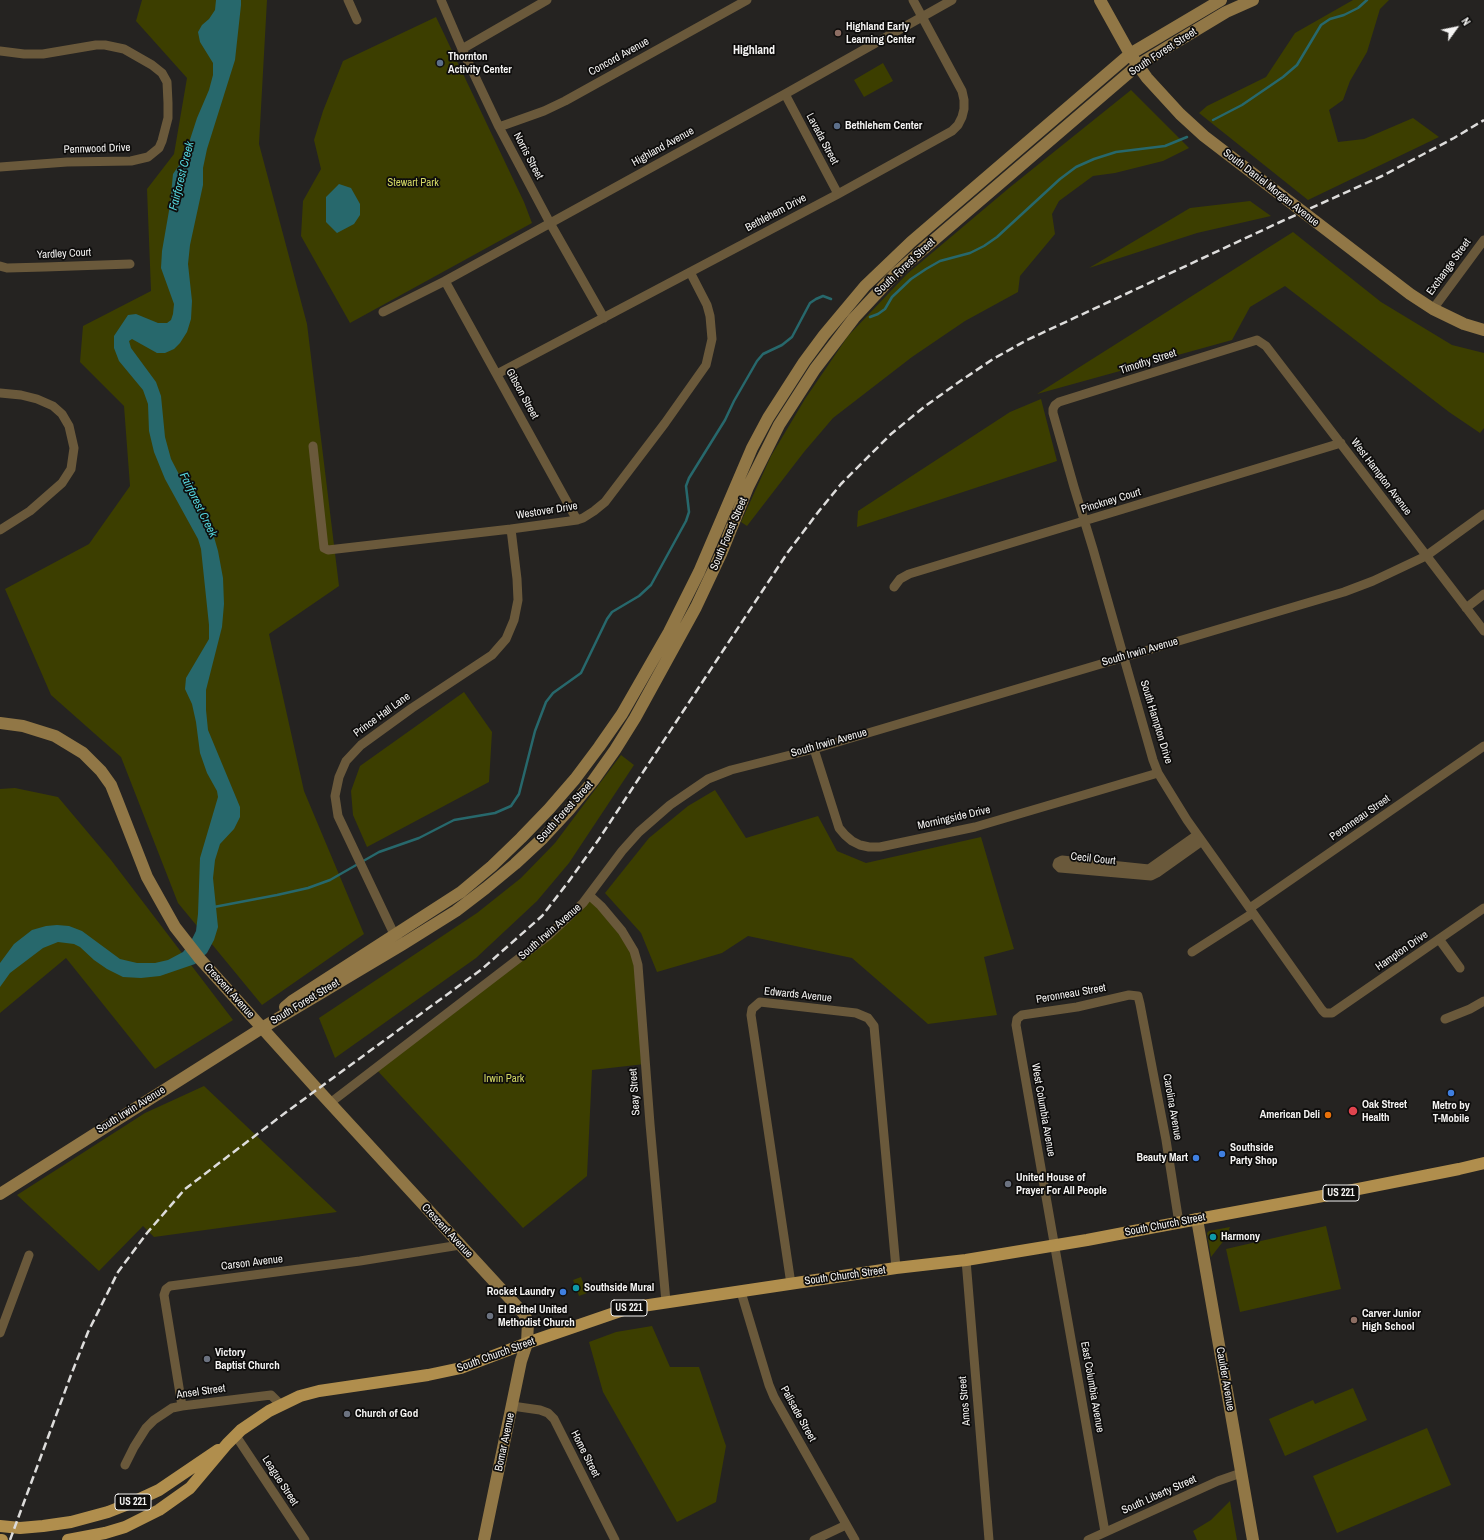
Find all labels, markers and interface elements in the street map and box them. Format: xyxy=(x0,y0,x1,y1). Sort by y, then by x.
north arrow xyxy=(1436,8,1476,48)
text: N xyxy=(1458,15,1474,28)
place label: Highland Early Learning Center xyxy=(846,20,915,46)
street label: South Forest Street xyxy=(1127,25,1199,79)
marker: Highland Early Learning Center xyxy=(833,28,843,38)
street label: Concord Avenue xyxy=(586,35,652,79)
district label: Highland xyxy=(733,44,775,58)
place label: Thornton Activity Center xyxy=(448,50,512,76)
marker: Thornton Activity Center xyxy=(435,58,445,68)
street label: Lavada Street xyxy=(803,111,841,167)
place label: Bethlehem Center xyxy=(845,119,922,133)
marker: Bethlehem Center xyxy=(832,121,842,131)
street label: Highland Avenue xyxy=(630,124,696,170)
street label: Norris Street xyxy=(510,130,546,182)
water label: Fairforest Creek xyxy=(166,140,198,212)
street label: Pennwood Drive xyxy=(63,141,131,157)
street label: South Daniel Morgan Avenue xyxy=(1220,146,1322,230)
park label: Stewart Park xyxy=(387,176,439,190)
street label: Bethlehem Drive xyxy=(743,191,809,235)
street label: South Forest Street xyxy=(872,236,938,298)
street label: Exchange Street xyxy=(1424,236,1474,298)
street label: Yardley Court xyxy=(36,246,92,262)
street label: Timothy Street xyxy=(1118,347,1178,377)
street label: Gibson Street xyxy=(503,366,541,422)
street label: West Hampton Avenue xyxy=(1348,436,1414,518)
water label: Fairforest Creek xyxy=(176,470,220,540)
street label: Pinckney Court xyxy=(1080,486,1142,516)
street label: South Forest Street xyxy=(708,496,750,572)
street label: Westover Drive xyxy=(515,500,579,522)
street label: South Irwin Avenue xyxy=(1100,635,1180,669)
street label: South Hampton Drive xyxy=(1137,679,1175,765)
street label: Prince Hall Lane xyxy=(351,690,413,740)
street label: South Irwin Avenue xyxy=(789,726,869,760)
street label: South Forest Street xyxy=(534,779,596,845)
street label: Peronneau Street xyxy=(1327,792,1393,844)
street label: Morningside Drive xyxy=(916,803,992,833)
street label: Cecil Court xyxy=(1070,850,1116,868)
street label: South Irwin Avenue xyxy=(516,901,584,963)
street label: Hampton Drive xyxy=(1373,928,1431,974)
street label: Crescent Avenue xyxy=(201,961,257,1021)
street label: South Forest Street xyxy=(268,976,342,1028)
street label: Peronneau Street xyxy=(1035,981,1107,1007)
street label: Edwards Avenue xyxy=(763,985,833,1005)
street label: West Columbia Avenue xyxy=(1028,1062,1058,1158)
street label: Seay Street xyxy=(627,1068,643,1116)
park label: Irwin Park xyxy=(484,1072,524,1086)
street label: Carolina Avenue xyxy=(1160,1073,1184,1141)
street label: South Irwin Avenue xyxy=(94,1084,168,1136)
marker: Metro by T-Mobile xyxy=(1446,1088,1456,1098)
place label: Oak Street Health xyxy=(1362,1098,1407,1124)
place label: Metro by T-Mobile xyxy=(1432,1099,1470,1125)
marker: Oak Street Health xyxy=(1347,1105,1359,1117)
place label: American Deli xyxy=(1260,1108,1320,1122)
marker: American Deli xyxy=(1323,1110,1333,1120)
place label: Southside Party Shop xyxy=(1230,1141,1278,1167)
marker: Southside Party Shop xyxy=(1217,1149,1227,1159)
place label: Beauty Mart xyxy=(1136,1151,1188,1165)
marker: Beauty Mart xyxy=(1191,1153,1201,1163)
place label: United House of Prayer For All People xyxy=(1016,1171,1107,1197)
marker: United House of Prayer For All People xyxy=(1003,1179,1013,1189)
road number: US 221 xyxy=(1323,1185,1359,1201)
street label: Crescent Avenue xyxy=(419,1201,475,1261)
street label: South Church Street xyxy=(1124,1211,1206,1239)
place label: Harmony xyxy=(1221,1230,1260,1244)
marker: Harmony xyxy=(1208,1232,1218,1242)
street label: Carson Avenue xyxy=(220,1253,284,1273)
street label: South Church Street xyxy=(804,1264,886,1288)
place label: Southside Mural xyxy=(584,1281,654,1295)
marker: Southside Mural xyxy=(571,1283,581,1293)
place label: Rocket Laundry xyxy=(487,1285,555,1299)
marker: Rocket Laundry xyxy=(558,1287,568,1297)
road number: US 221 xyxy=(611,1300,647,1316)
place label: El Bethel United Methodist Church xyxy=(498,1303,575,1329)
place label: Carver Junior High School xyxy=(1362,1307,1421,1333)
marker: El Bethel United Methodist Church xyxy=(485,1311,495,1321)
marker: Carver Junior High School xyxy=(1349,1315,1359,1325)
street label: South Church Street xyxy=(455,1335,537,1375)
street label: East Columbia Avenue xyxy=(1078,1341,1106,1433)
place label: Victory Baptist Church xyxy=(215,1346,280,1372)
street label: Caulder Avenue xyxy=(1213,1346,1237,1412)
marker: Victory Baptist Church xyxy=(202,1354,212,1364)
street label: Amos Street xyxy=(956,1376,974,1426)
street label: Ansel Street xyxy=(176,1382,226,1402)
street label: Palisade Street xyxy=(777,1384,819,1444)
place label: Church of God xyxy=(355,1407,418,1421)
marker: Church of God xyxy=(342,1409,352,1419)
street label: Bomar Avenue xyxy=(492,1412,518,1472)
street label: Home Street xyxy=(568,1428,602,1480)
street label: League Street xyxy=(259,1454,301,1508)
street label: South Liberty Street xyxy=(1120,1473,1198,1517)
road number: US 221 xyxy=(115,1494,151,1510)

